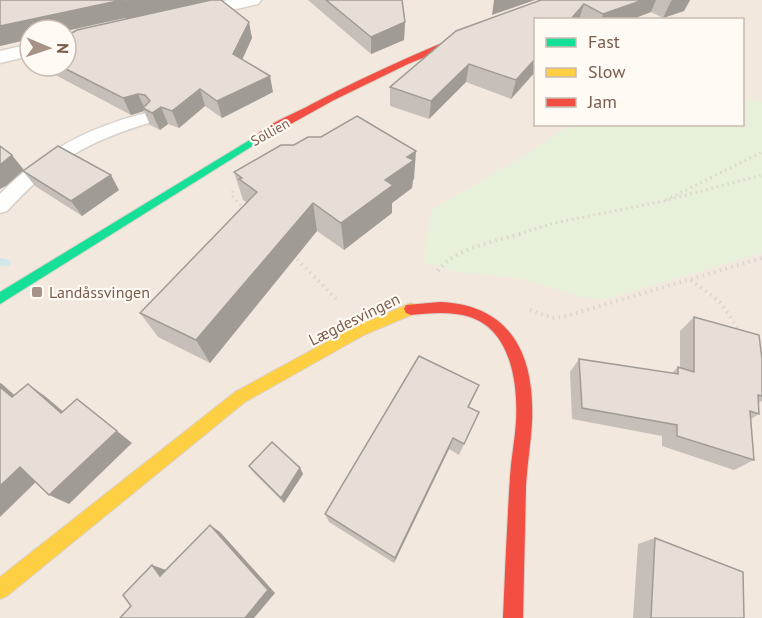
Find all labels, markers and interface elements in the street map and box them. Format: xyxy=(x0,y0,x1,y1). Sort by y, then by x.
north arrow xyxy=(18,18,78,78)
legend xyxy=(534,18,744,126)
text: Fast xyxy=(588,30,620,53)
text: N xyxy=(53,43,73,54)
text: Slow xyxy=(588,60,626,83)
text: Jam xyxy=(587,90,617,113)
street label: Sollien xyxy=(247,114,293,150)
place label: Landåssvingen xyxy=(49,282,150,302)
marker: Landåssvingen xyxy=(30,285,44,299)
street label: Lægdesvingen xyxy=(305,288,403,350)

